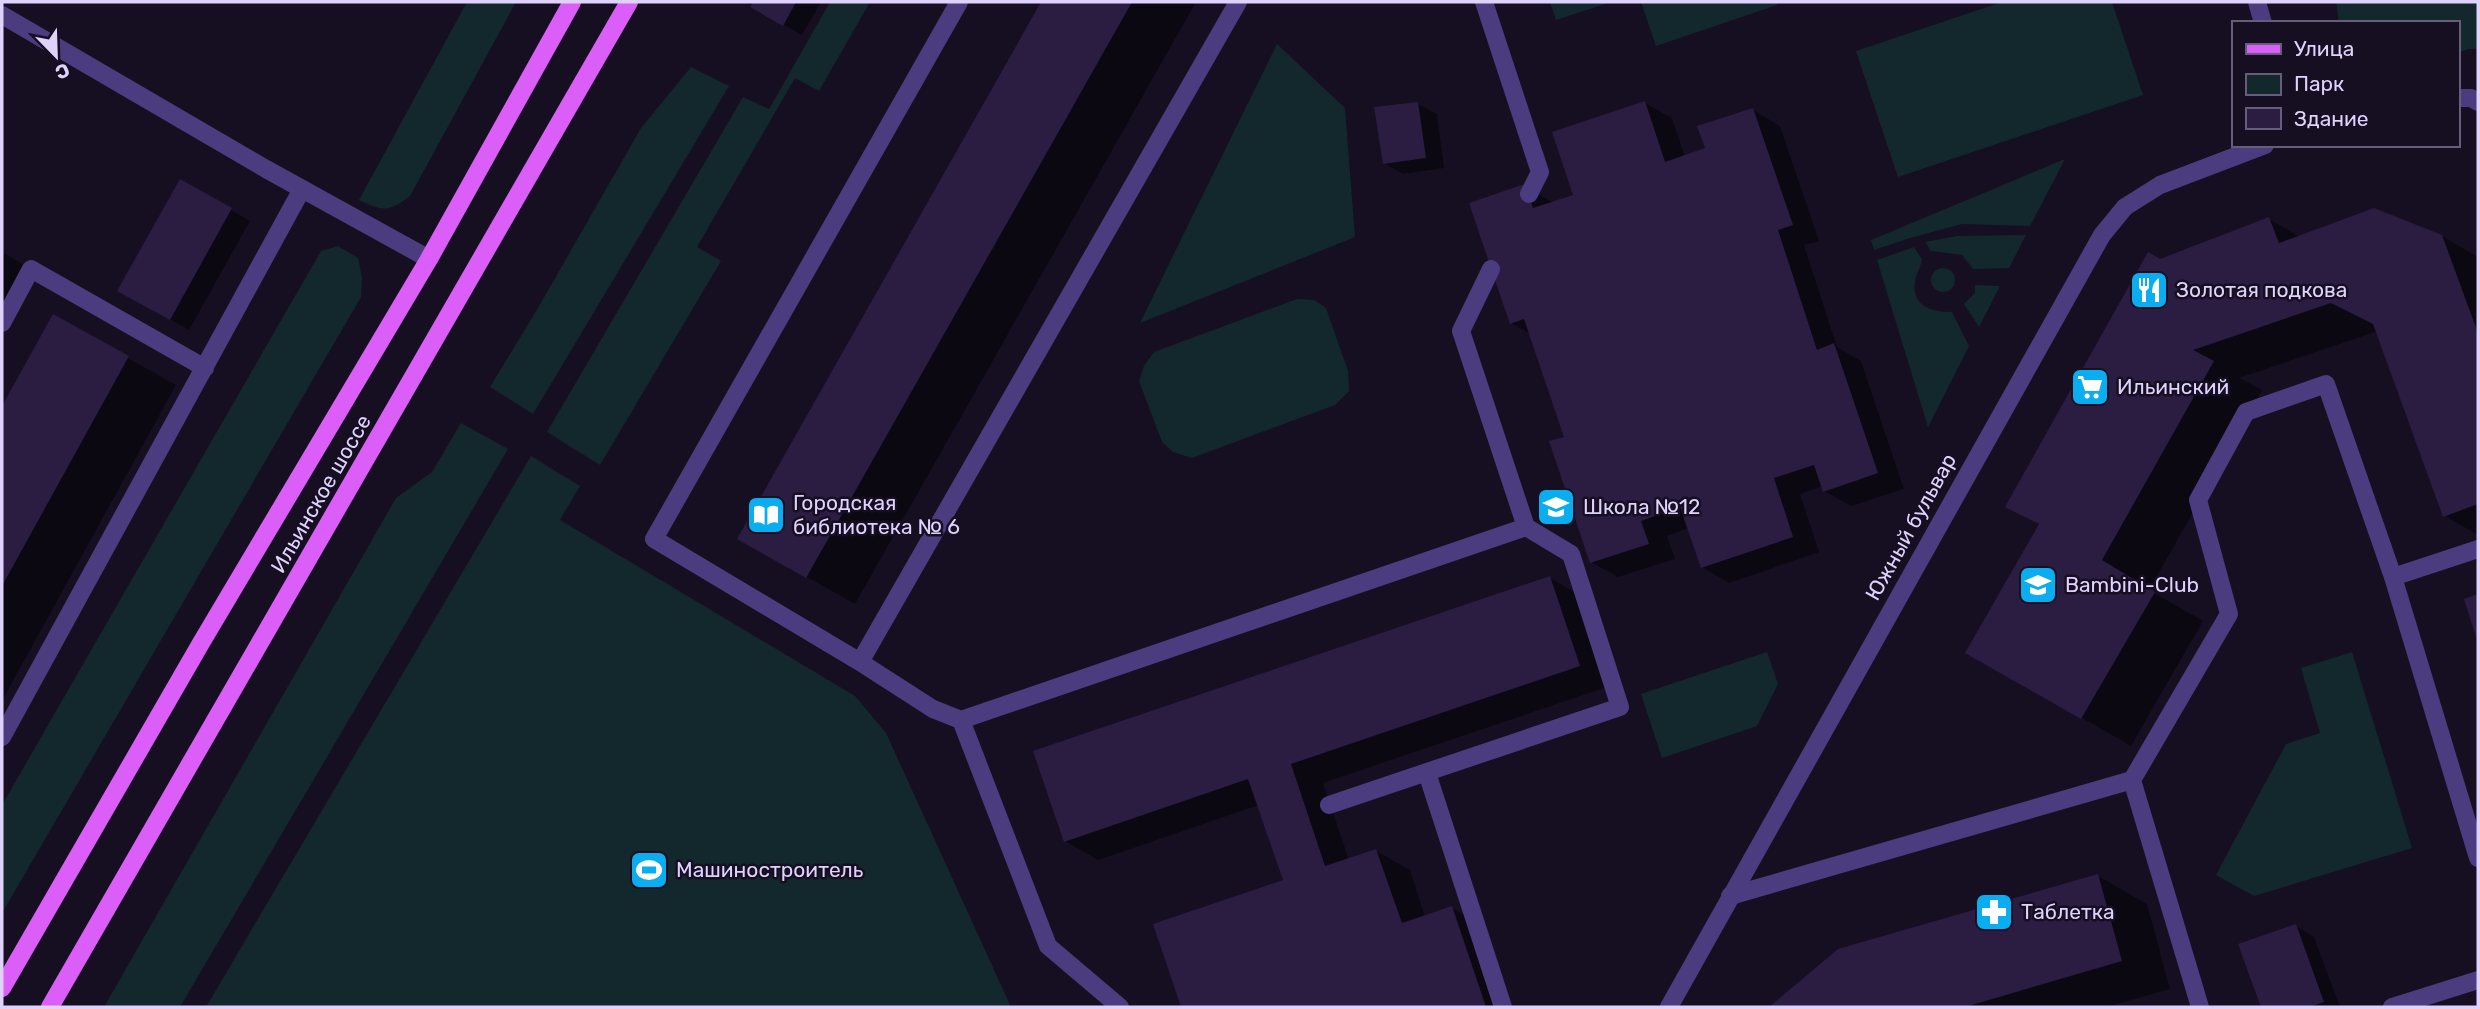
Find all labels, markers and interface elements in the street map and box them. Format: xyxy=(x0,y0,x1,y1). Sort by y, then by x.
north arrow xyxy=(21,21,91,91)
legend xyxy=(2232,21,2459,147)
text: Улица xyxy=(2294,36,2354,61)
text: С xyxy=(52,58,73,84)
text: Парк xyxy=(2294,71,2344,96)
text: Здание xyxy=(2294,106,2369,131)
restaurant icon: Золотая подкова xyxy=(2128,269,2170,311)
place label: Золотая подкова xyxy=(2176,277,2347,302)
supermarket icon: Ильинский xyxy=(2069,366,2111,408)
place label: Ильинский xyxy=(2117,374,2229,399)
street label: Ильинское шоссе xyxy=(265,410,376,577)
street label: Южный бульвар xyxy=(1860,449,1961,605)
school or university icon: Школа №12 xyxy=(1535,486,1577,528)
place label: Городская библиотека № 6 xyxy=(793,490,960,539)
library icon: Городская библиотека № 6 xyxy=(745,494,787,536)
place label: Школа №12 xyxy=(1583,494,1700,519)
school or university icon: Bambini-Club xyxy=(2017,564,2059,606)
place label: Bambini-Club xyxy=(2065,572,2199,597)
sports icon: Машиностроитель xyxy=(628,849,670,891)
place label: Машиностроитель xyxy=(676,857,863,882)
pharmacy icon: Таблетка xyxy=(1973,891,2015,933)
place label: Таблетка xyxy=(2021,899,2115,924)

